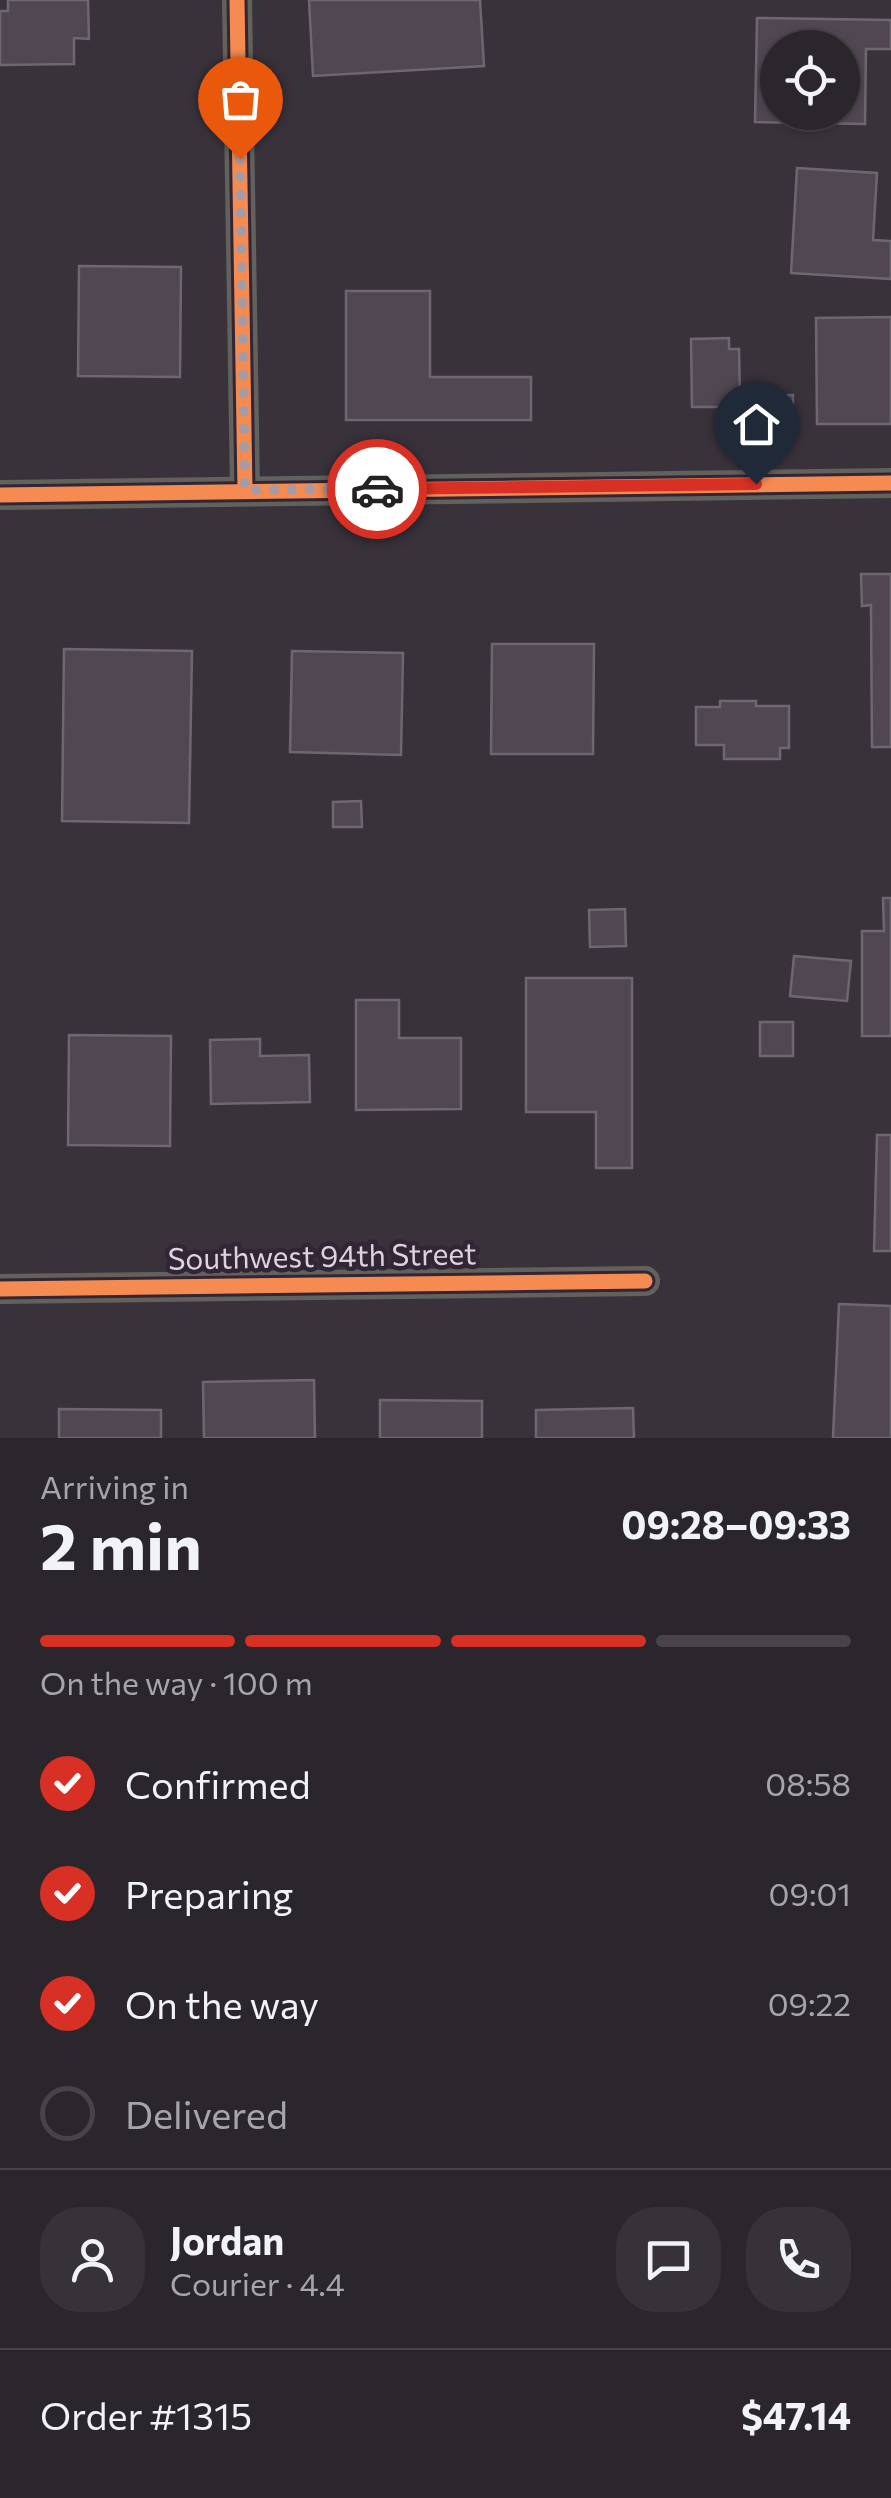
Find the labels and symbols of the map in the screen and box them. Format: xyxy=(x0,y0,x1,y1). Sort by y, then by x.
pin xyxy=(198,57,283,160)
pin xyxy=(714,382,799,485)
courier xyxy=(327,439,427,539)
street label: Southwest 94th Street xyxy=(167,1233,477,1276)

